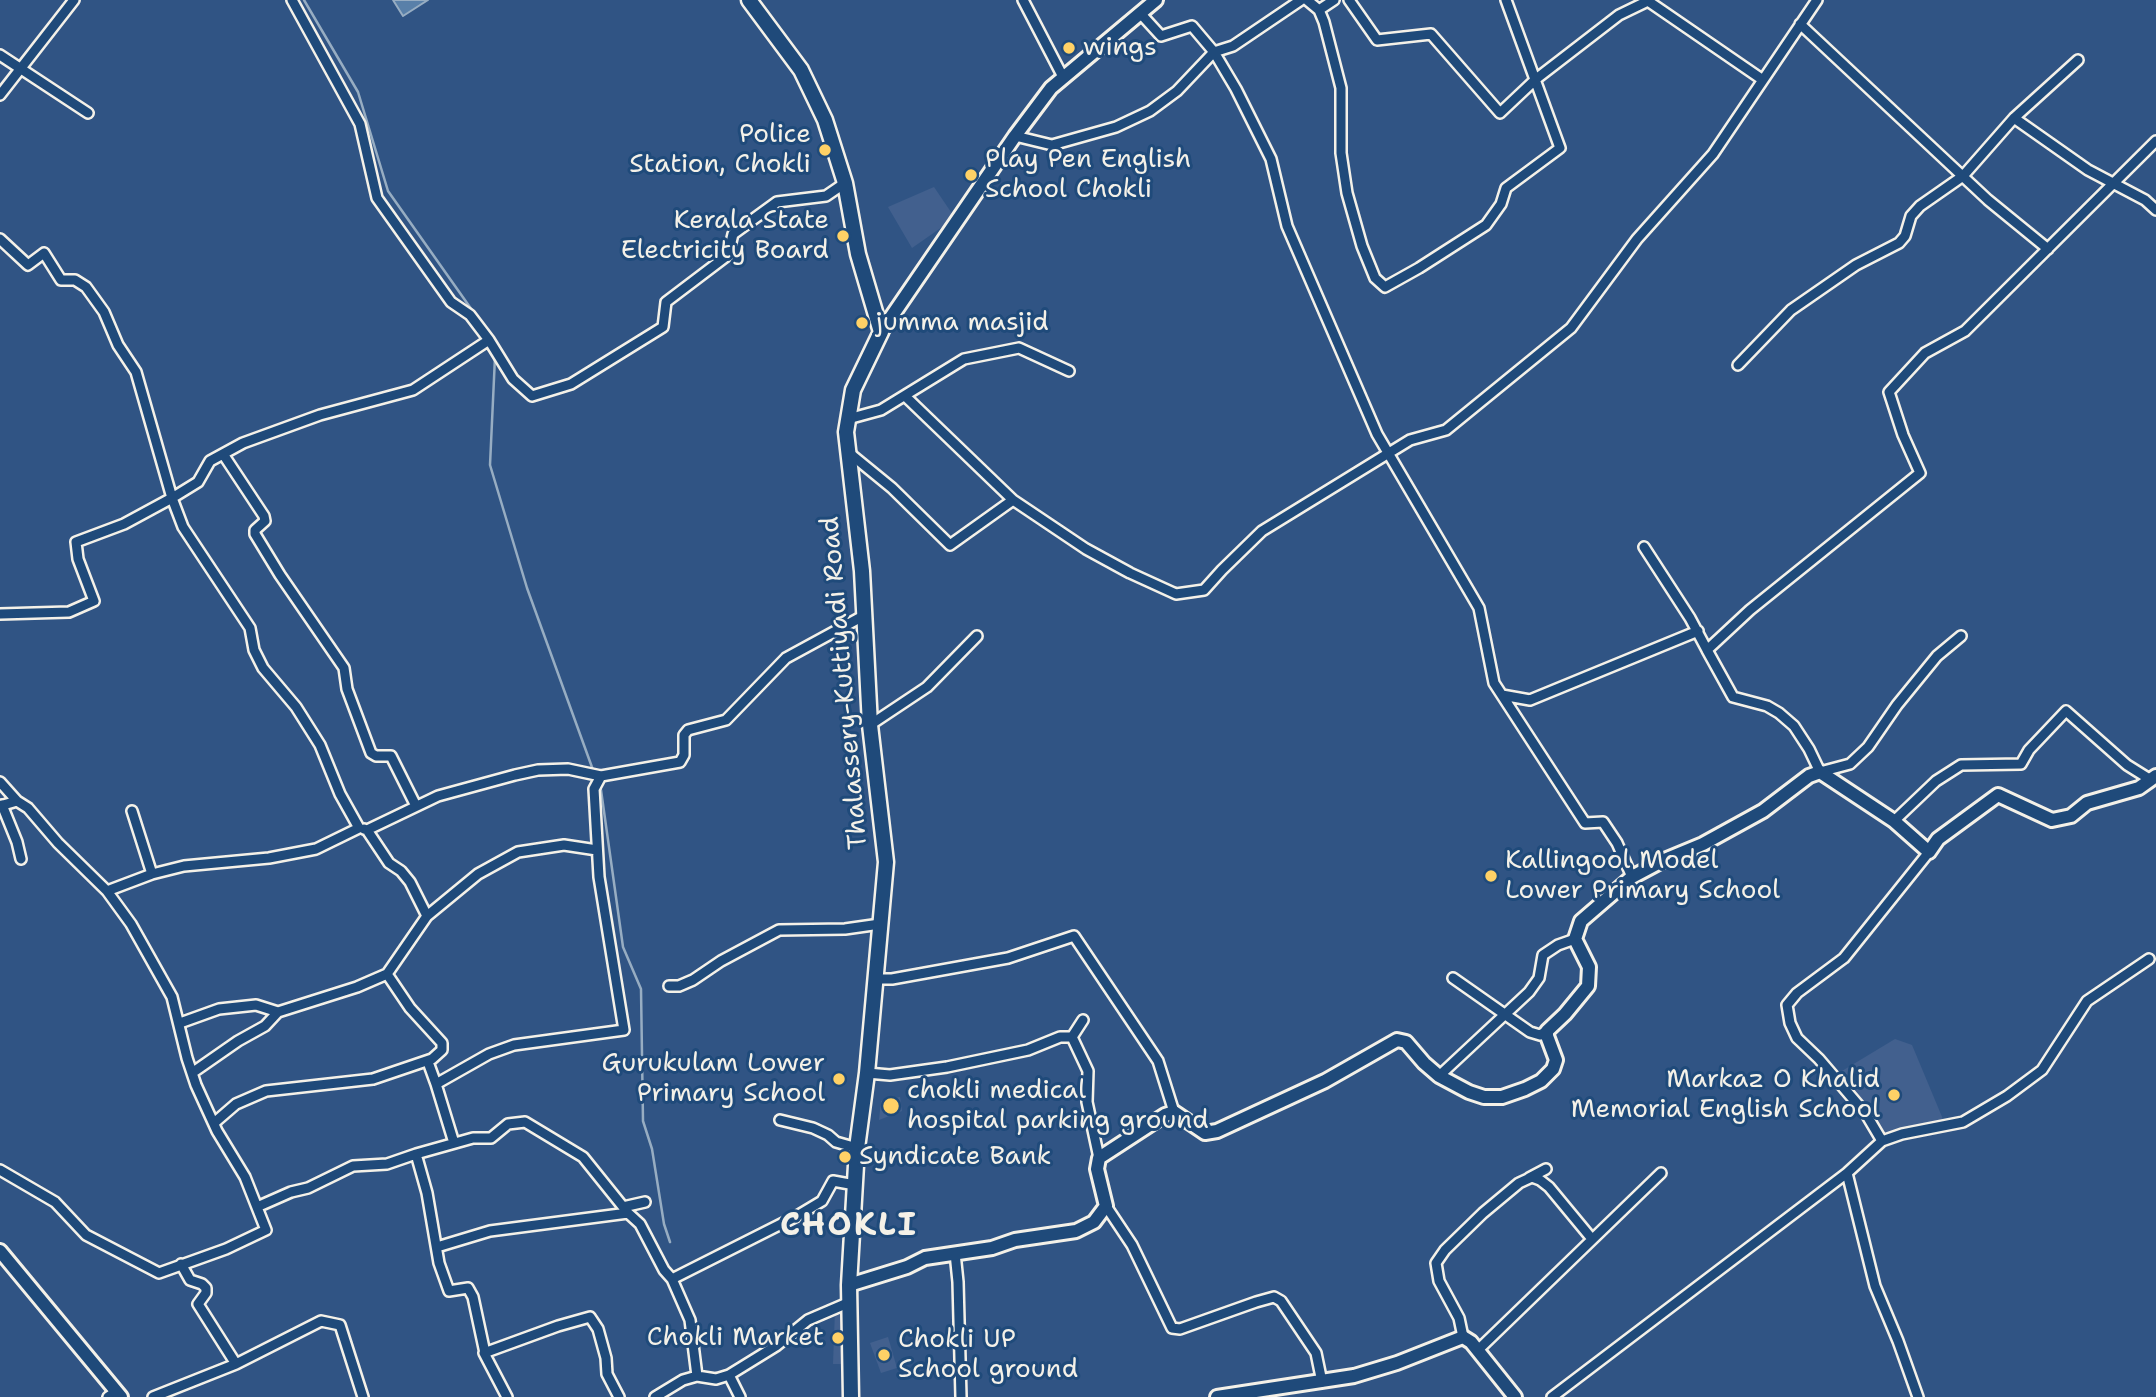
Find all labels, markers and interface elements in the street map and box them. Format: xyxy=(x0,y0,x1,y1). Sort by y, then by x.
place label: wings xyxy=(1083,32,1157,64)
marker: wings xyxy=(1061,40,1077,56)
place label: Police Station, Chokli xyxy=(629,119,811,180)
marker: Police Station, Chokli xyxy=(817,142,833,158)
place label: Play Pen English School Chokli xyxy=(985,144,1191,206)
marker: Play Pen English School Chokli xyxy=(963,167,979,183)
place label: Kerala State Electricity Board xyxy=(621,205,829,266)
marker: Kerala State Electricity Board xyxy=(835,228,851,244)
place label: jumma masjid xyxy=(876,307,1049,339)
marker: jumma masjid xyxy=(854,315,870,331)
street label: Thalassery-Kuttiyadi Road xyxy=(815,515,875,851)
place label: Kallingool Model Lower Primary School xyxy=(1505,845,1780,906)
marker: Kallingool Model Lower Primary School xyxy=(1483,868,1499,884)
place label: Gurukulam Lower Primary School xyxy=(602,1048,825,1110)
place label: Markaz O Khalid Memorial English School xyxy=(1571,1064,1880,1126)
marker: Gurukulam Lower Primary School xyxy=(831,1071,847,1087)
place label: chokli medical hospital parking ground xyxy=(907,1075,1209,1136)
marker: Markaz O Khalid Memorial English School xyxy=(1886,1087,1902,1103)
marker: chokli medical hospital parking ground xyxy=(881,1096,901,1116)
place label: Syndicate Bank xyxy=(859,1141,1051,1173)
marker: Syndicate Bank xyxy=(837,1149,853,1165)
district label: CHOKLI xyxy=(781,1206,917,1246)
place label: Chokli Market xyxy=(647,1322,824,1354)
place label: Chokli UP School ground xyxy=(898,1324,1078,1386)
marker: Chokli Market xyxy=(830,1330,846,1346)
marker: Chokli UP School ground xyxy=(876,1347,892,1363)

